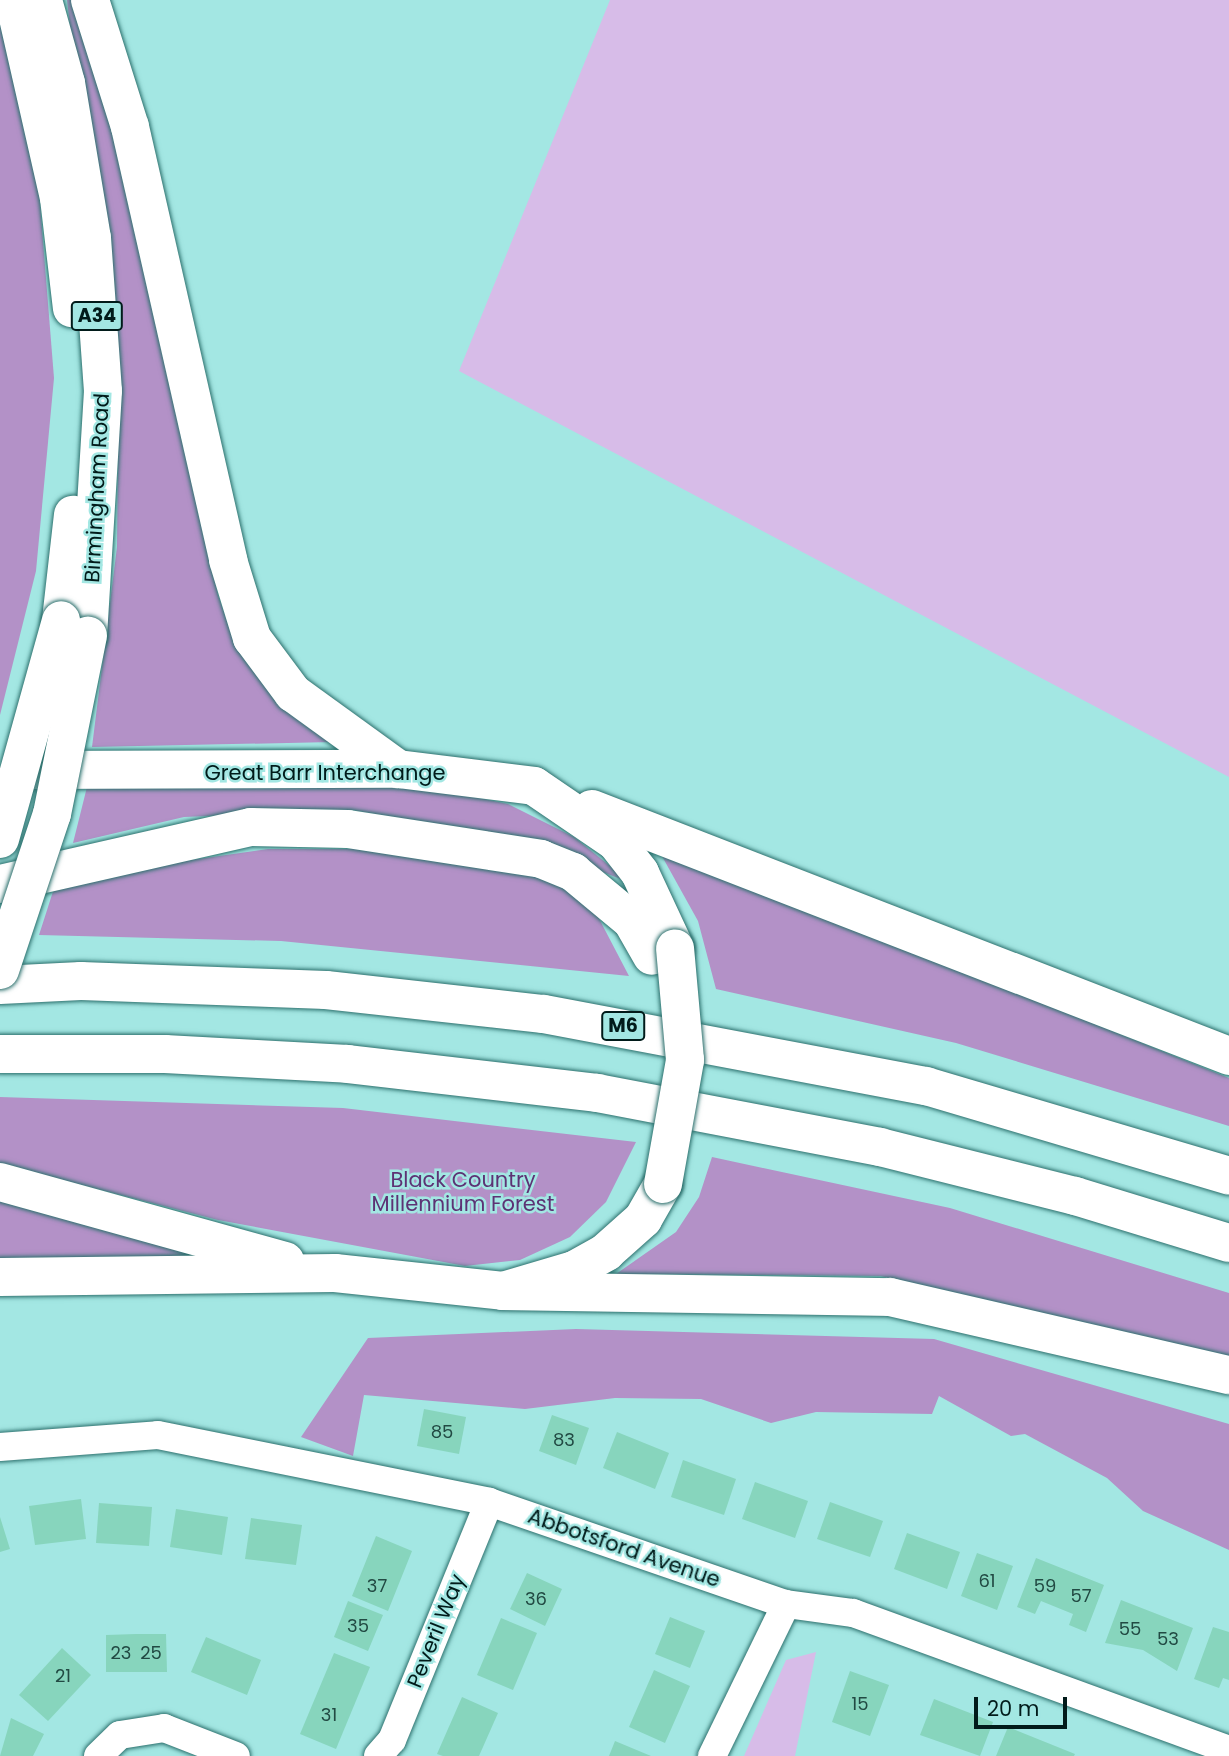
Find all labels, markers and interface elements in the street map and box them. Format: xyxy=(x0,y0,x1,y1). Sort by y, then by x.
road number: A34 xyxy=(71,300,123,332)
street label: Birmingham Road xyxy=(79,393,115,583)
street label: Great Barr Interchange xyxy=(204,760,446,786)
road number: M6 xyxy=(600,1010,646,1042)
park label: Black Country Millennium Forest xyxy=(372,1167,554,1217)
house number: 85 xyxy=(431,1421,453,1443)
house number: 83 xyxy=(553,1429,575,1451)
street label: Abbotsford Avenue xyxy=(525,1503,723,1593)
house number: 61 xyxy=(978,1570,996,1592)
street label: Peveril Way xyxy=(402,1571,470,1691)
house number: 37 xyxy=(367,1575,387,1597)
house number: 59 xyxy=(1034,1575,1056,1597)
house number: 57 xyxy=(1070,1585,1092,1607)
house number: 36 xyxy=(525,1588,547,1610)
house number: 35 xyxy=(347,1615,369,1637)
house number: 55 xyxy=(1119,1618,1141,1640)
house number: 53 xyxy=(1157,1628,1179,1650)
house number: 23 xyxy=(111,1642,131,1664)
house number: 25 xyxy=(140,1642,162,1664)
house number: 21 xyxy=(55,1665,71,1687)
scale bar xyxy=(977,1682,1070,1726)
house number: 15 xyxy=(851,1693,869,1715)
text: 20 m xyxy=(987,1694,1040,1723)
house number: 31 xyxy=(321,1704,337,1726)

